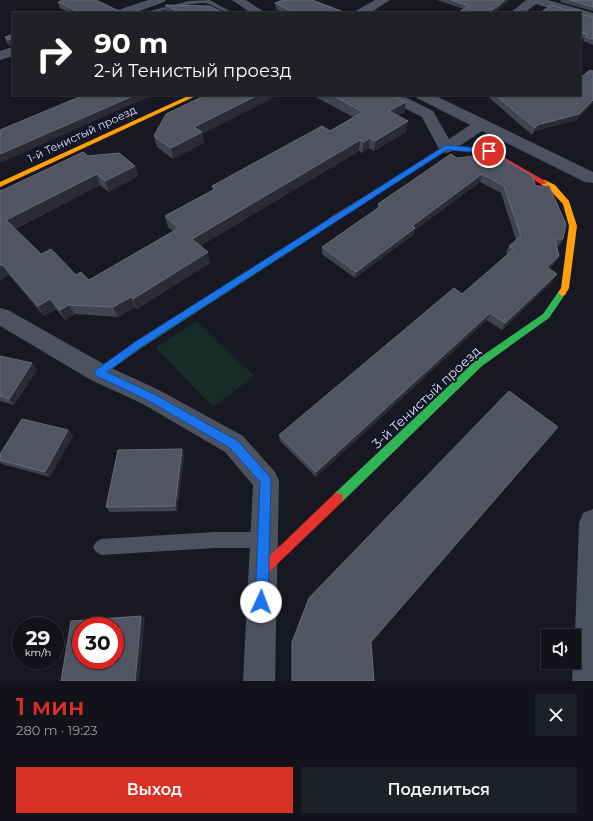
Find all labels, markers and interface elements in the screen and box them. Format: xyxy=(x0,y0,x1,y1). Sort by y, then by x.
text: 90 m xyxy=(94,26,168,60)
icon: right xyxy=(28,28,80,80)
text: 2-й Тенистый проезд xyxy=(94,60,291,82)
street label: 1-й Тенистый проезд xyxy=(25,103,139,165)
pin xyxy=(472,134,506,168)
icon: arrive xyxy=(478,140,500,162)
street label: 3-й Тенистый проезд xyxy=(368,343,484,451)
position arrow xyxy=(240,581,282,623)
speed limit sign: 30 xyxy=(72,617,124,669)
text: 29 xyxy=(26,626,50,650)
map controls xyxy=(541,629,581,669)
button: sound xyxy=(541,629,581,669)
text: km/h xyxy=(25,646,51,659)
text: 1 мин xyxy=(16,692,84,721)
button: close xyxy=(535,694,577,736)
text: 280 m · 19:23 xyxy=(16,722,98,738)
button: Выход xyxy=(16,767,293,813)
button: Поделиться xyxy=(301,767,577,813)

